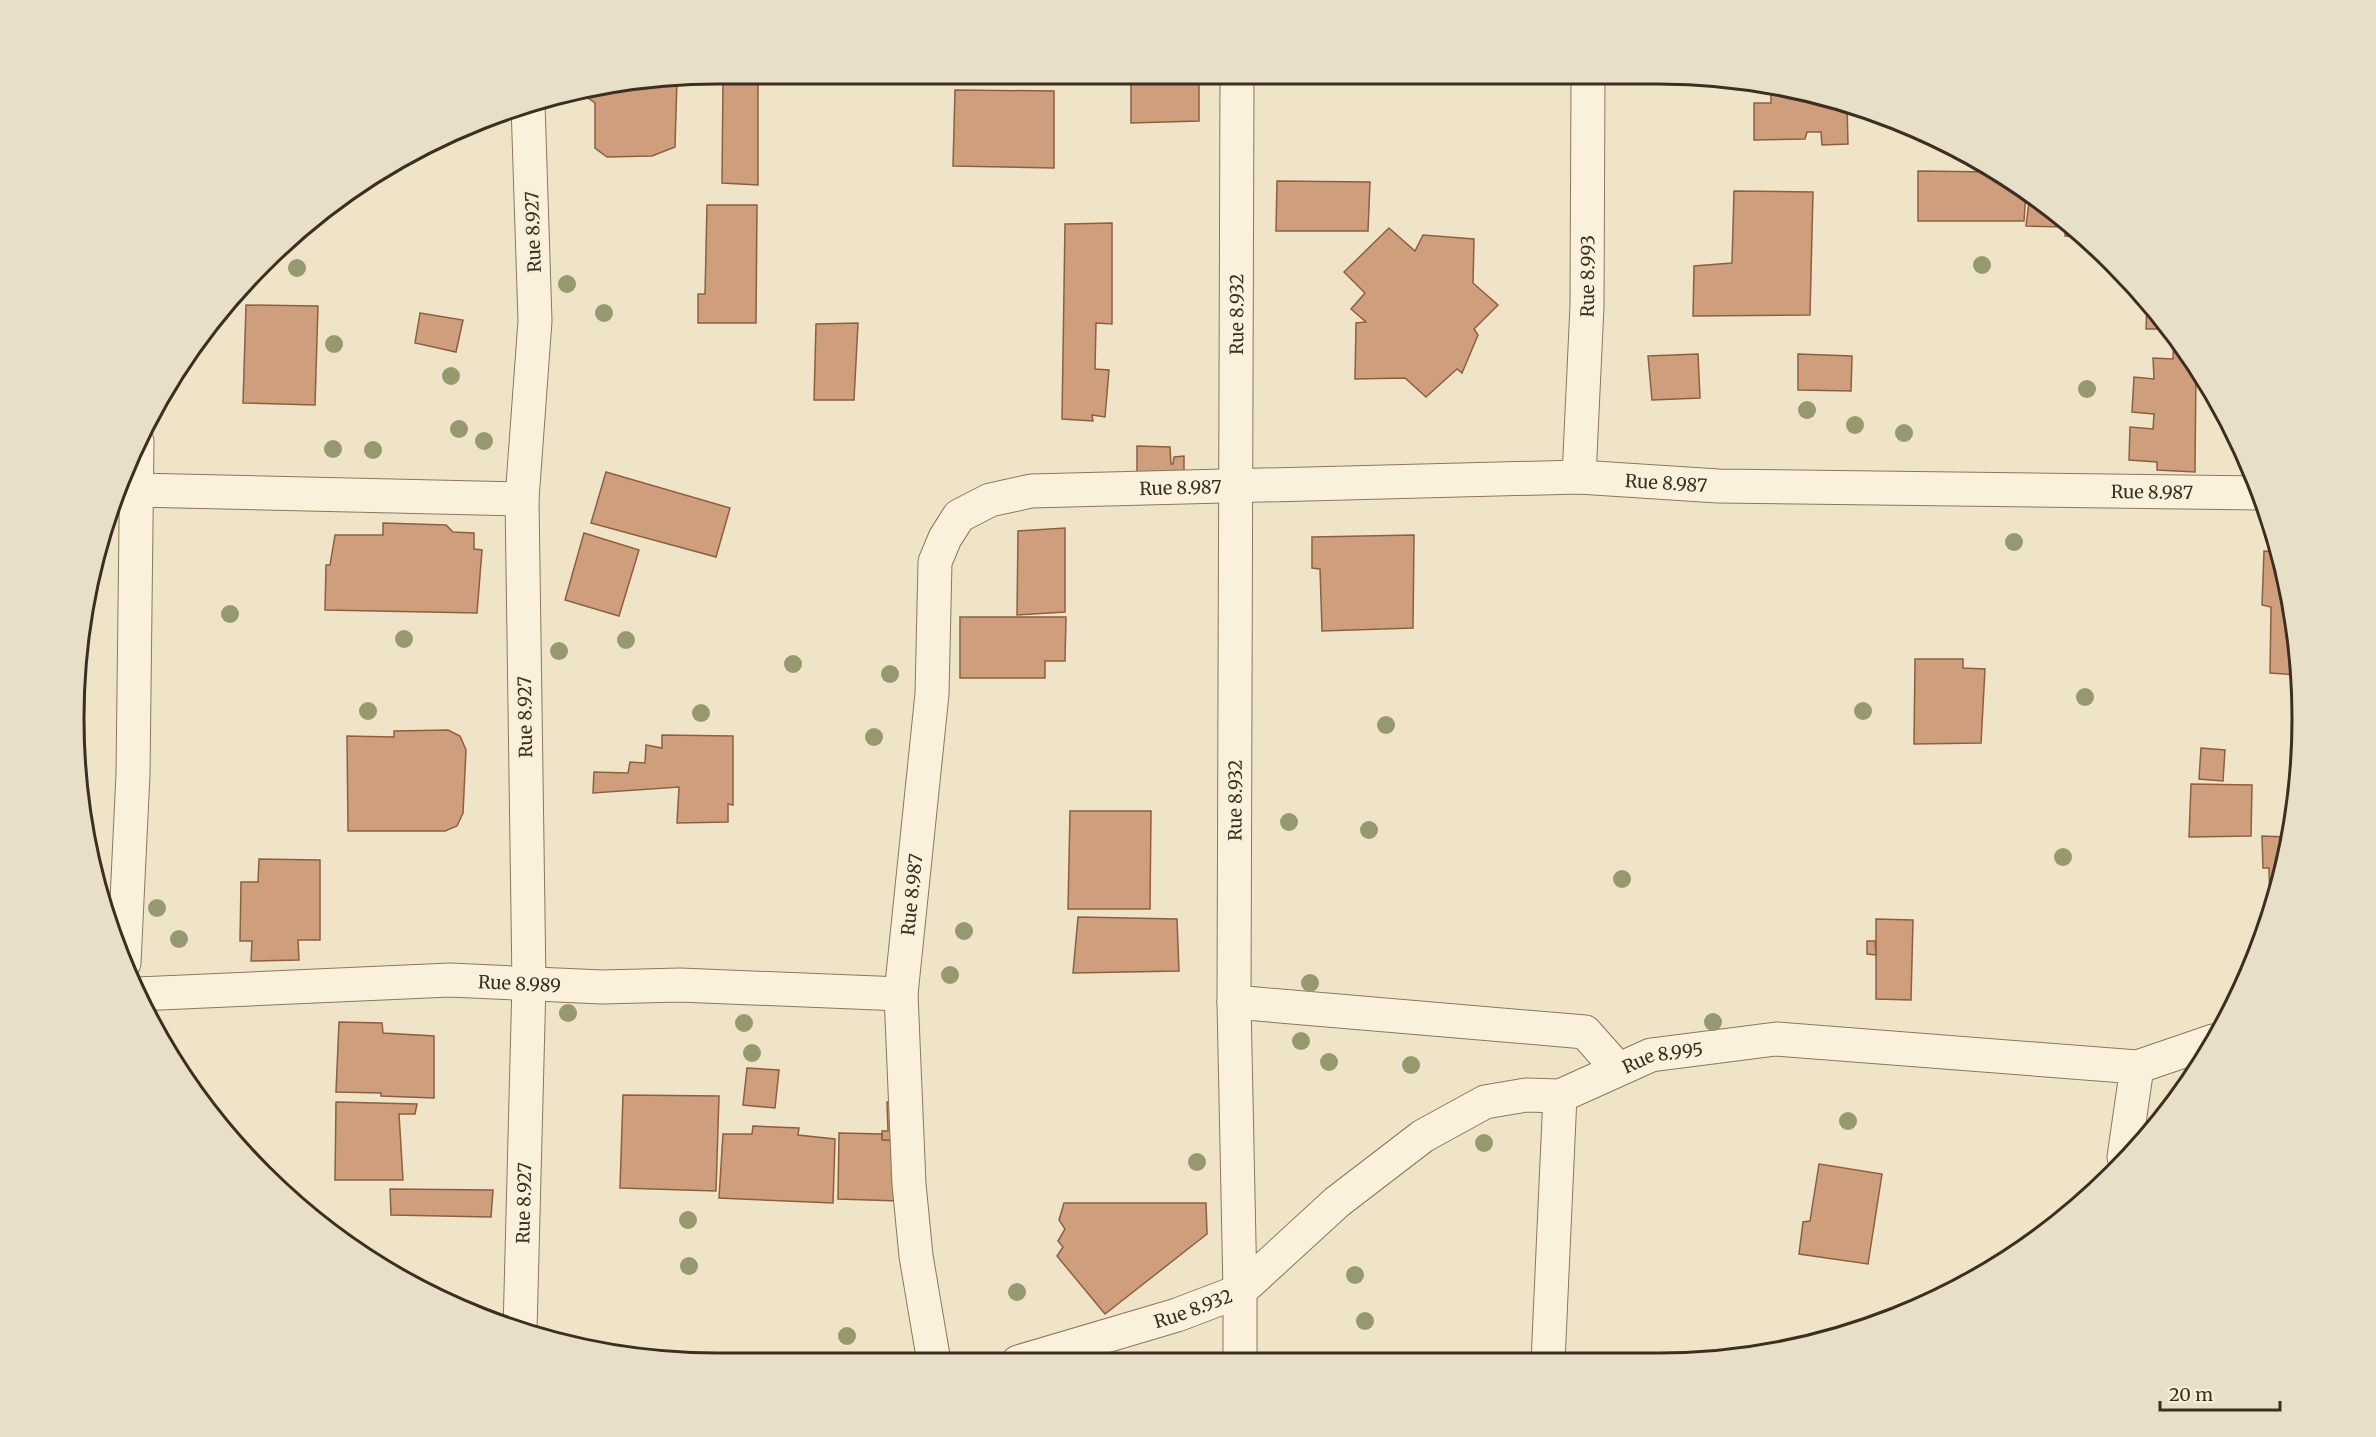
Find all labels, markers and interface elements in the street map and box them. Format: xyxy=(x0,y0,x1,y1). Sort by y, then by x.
street label: Rue 8.927 xyxy=(520,191,546,273)
street label: Rue 8.993 xyxy=(1575,235,1599,318)
street label: Rue 8.932 xyxy=(1225,273,1248,355)
street label: Rue 8.987 xyxy=(1624,469,1708,497)
street label: Rue 8.987 xyxy=(1139,475,1222,500)
street label: Rue 8.987 xyxy=(2111,480,2193,504)
street label: Rue 8.927 xyxy=(513,676,537,758)
street label: Rue 8.932 xyxy=(1223,759,1246,841)
street label: Rue 8.987 xyxy=(896,852,927,937)
street label: Rue 8.989 xyxy=(478,970,562,997)
street label: Rue 8.995 xyxy=(1618,1037,1704,1078)
street label: Rue 8.927 xyxy=(511,1162,536,1244)
street label: Rue 8.932 xyxy=(1151,1284,1235,1333)
scale bar xyxy=(2160,1374,2280,1412)
text: 20 m xyxy=(2169,1383,2213,1406)

